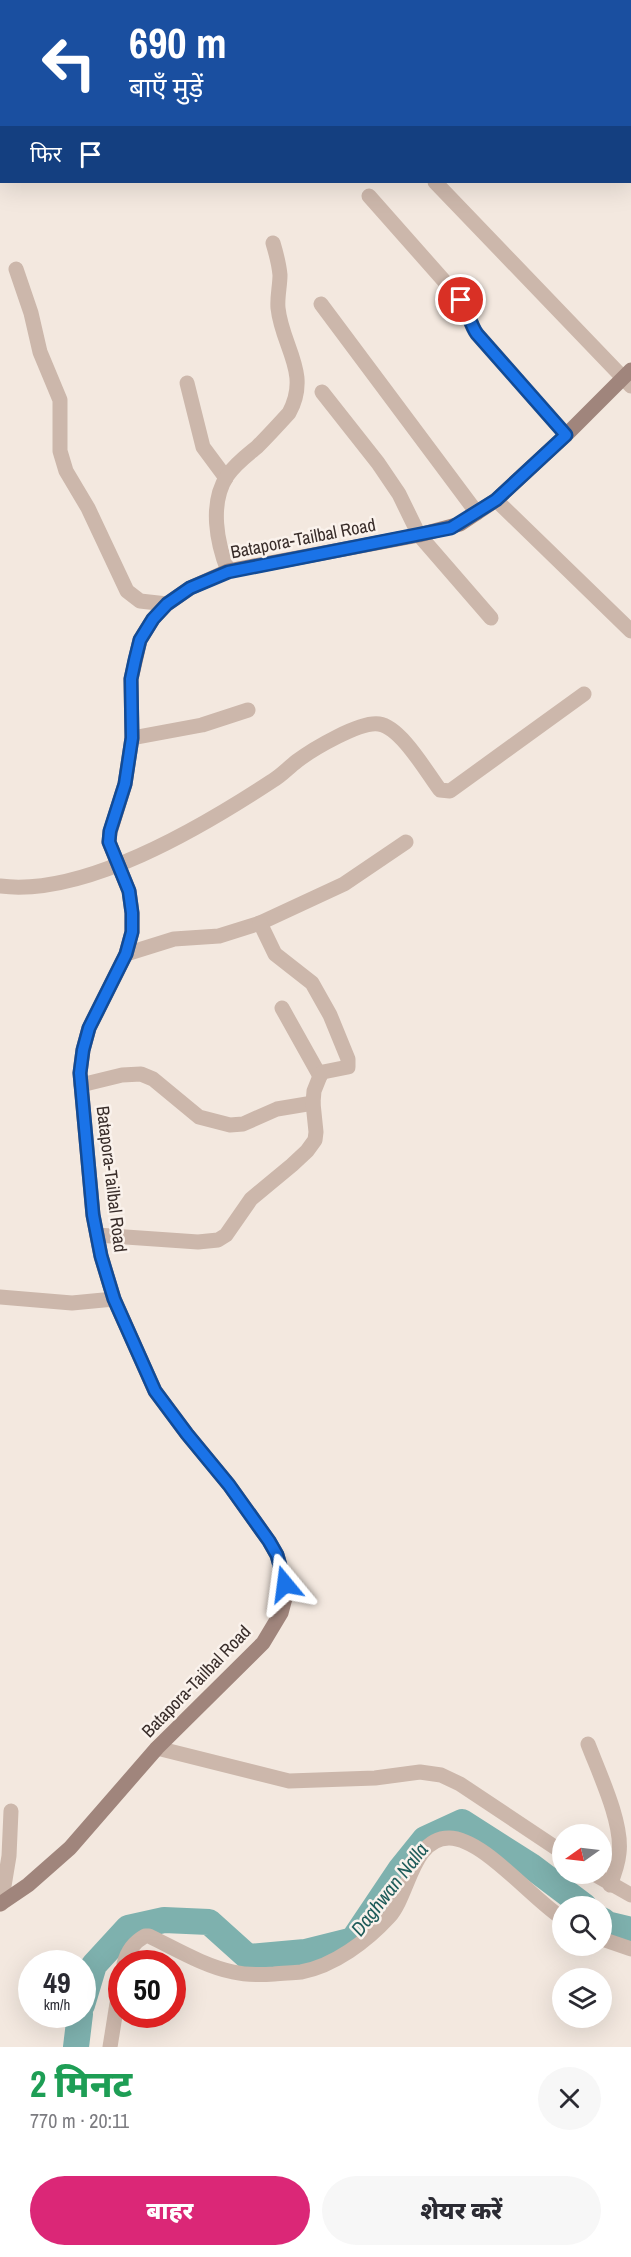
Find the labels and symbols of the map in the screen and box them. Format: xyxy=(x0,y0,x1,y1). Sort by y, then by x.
pin xyxy=(435,274,486,325)
street label: Batapora-Tailbal Road xyxy=(228,512,378,564)
street label: Batapora-Tailbal Road xyxy=(91,1104,133,1254)
position arrow xyxy=(253,1552,317,1616)
street label: Batapora-Tailbal Road xyxy=(136,1619,256,1743)
north arrow xyxy=(552,1824,612,1884)
water label: Daghwan Nalla xyxy=(344,1837,434,1941)
speed limit sign: 50 xyxy=(108,1950,186,2028)

